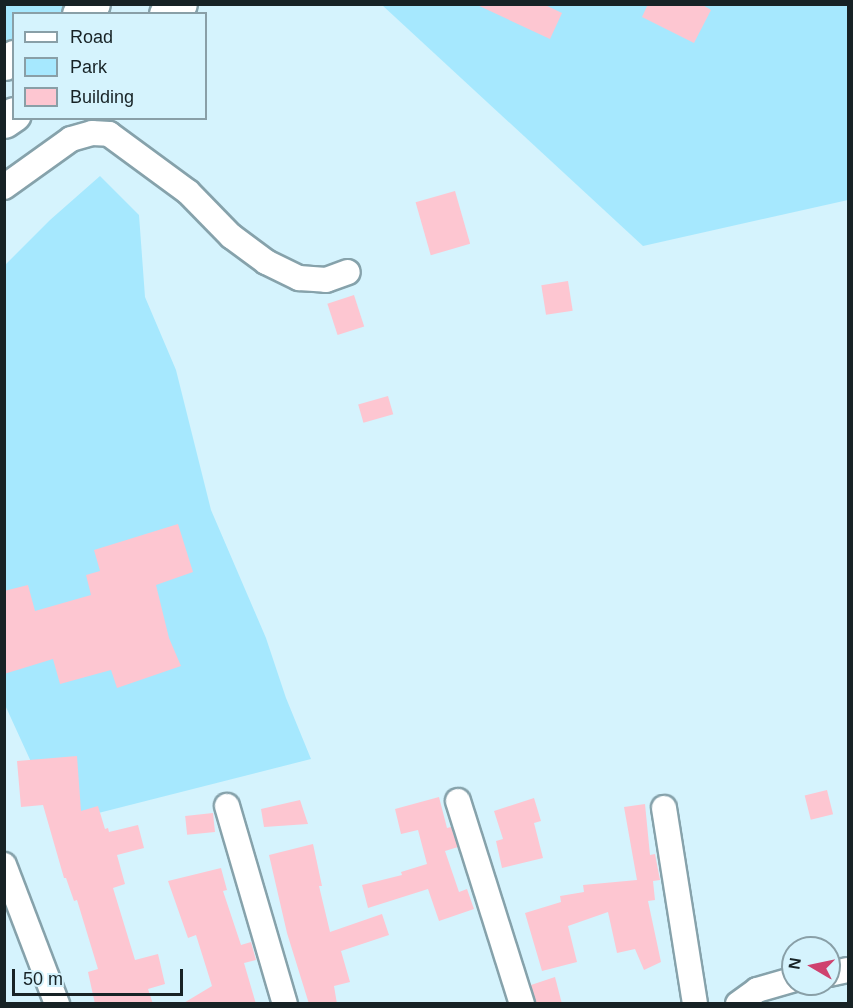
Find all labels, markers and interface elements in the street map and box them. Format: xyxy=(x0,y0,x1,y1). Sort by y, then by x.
legend xyxy=(12,12,207,120)
text: Road xyxy=(70,27,113,47)
text: Park xyxy=(70,57,107,77)
text: Building xyxy=(70,87,134,107)
north arrow xyxy=(781,936,841,996)
text: N xyxy=(785,956,804,970)
scale bar xyxy=(15,957,186,995)
text: 50 m xyxy=(23,969,63,989)

